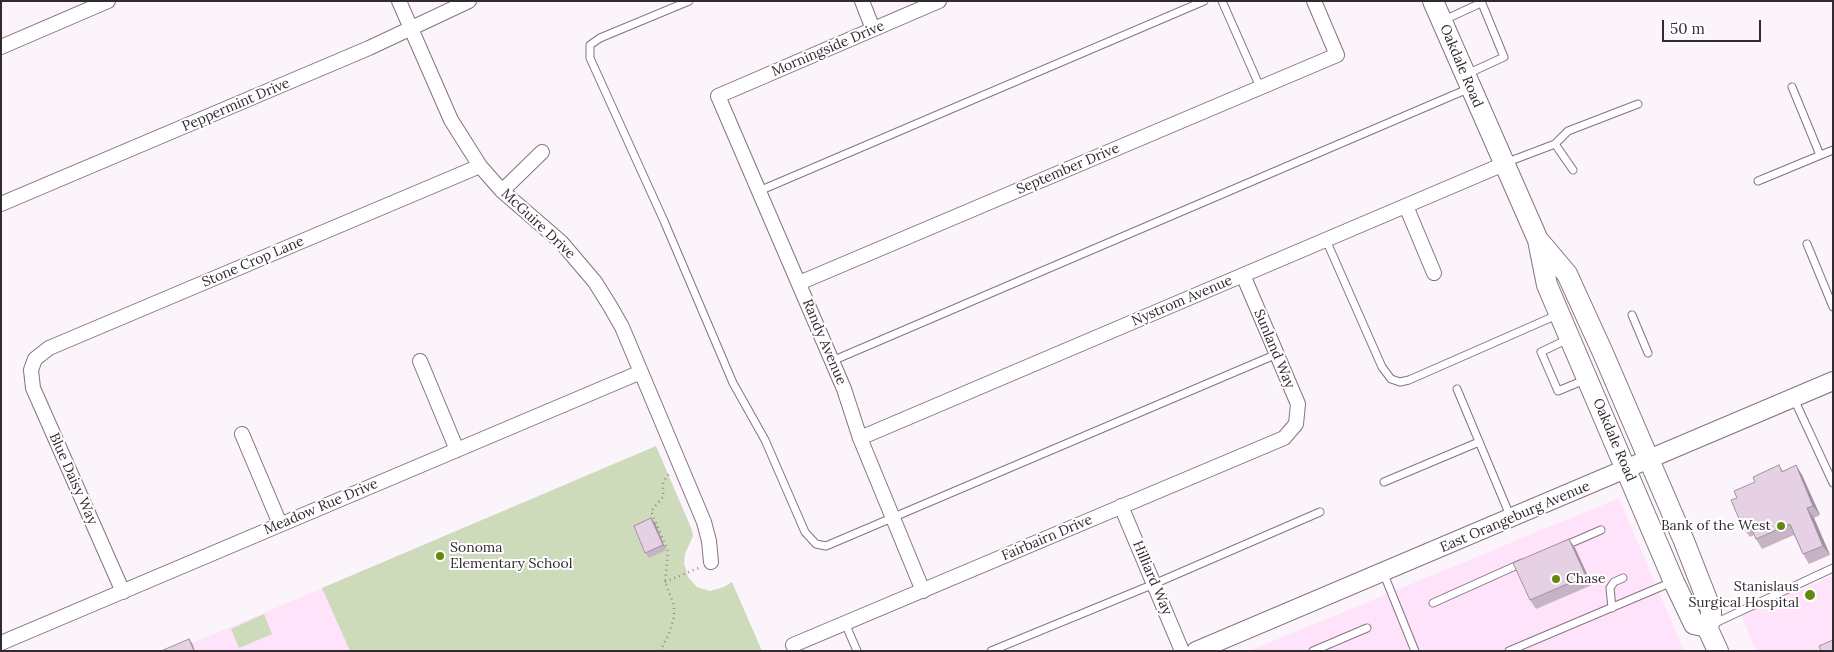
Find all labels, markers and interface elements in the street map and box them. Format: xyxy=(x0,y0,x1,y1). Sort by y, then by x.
scale bar xyxy=(1664,10,1763,42)
street label: Morningside Drive xyxy=(769,18,887,80)
text: 50 m xyxy=(1670,19,1705,38)
street label: Oakdale Road xyxy=(1436,22,1486,110)
street label: Peppermint Drive xyxy=(180,75,292,135)
street label: September Drive xyxy=(1014,140,1122,198)
street label: McGuire Drive xyxy=(497,185,579,263)
street label: Stone Crop Lane xyxy=(200,233,306,291)
street label: Nystrom Avenue xyxy=(1129,272,1235,330)
street label: Randy Avenue xyxy=(798,297,850,387)
street label: Sunland Way xyxy=(1250,307,1298,391)
street label: Oakdale Road xyxy=(1589,396,1639,484)
street label: Blue Daisy Way xyxy=(45,430,101,528)
street label: Meadow Rue Drive xyxy=(261,475,381,539)
street label: East Orangeburg Avenue xyxy=(1438,478,1592,556)
street label: Fairbairn Drive xyxy=(999,511,1095,565)
place label: Bank of the West xyxy=(1661,518,1771,534)
marker: Bank of the West xyxy=(1775,520,1787,532)
street label: Hilliard Way xyxy=(1129,538,1175,618)
place label: Sonoma Elementary School xyxy=(450,540,573,572)
marker: Sonoma Elementary School xyxy=(434,550,446,562)
place label: Chase xyxy=(1566,571,1605,587)
marker: Chase xyxy=(1550,573,1562,585)
place label: Stanislaus Surgical Hospital xyxy=(1688,579,1799,612)
marker: Stanislaus Surgical Hospital xyxy=(1803,588,1817,602)

